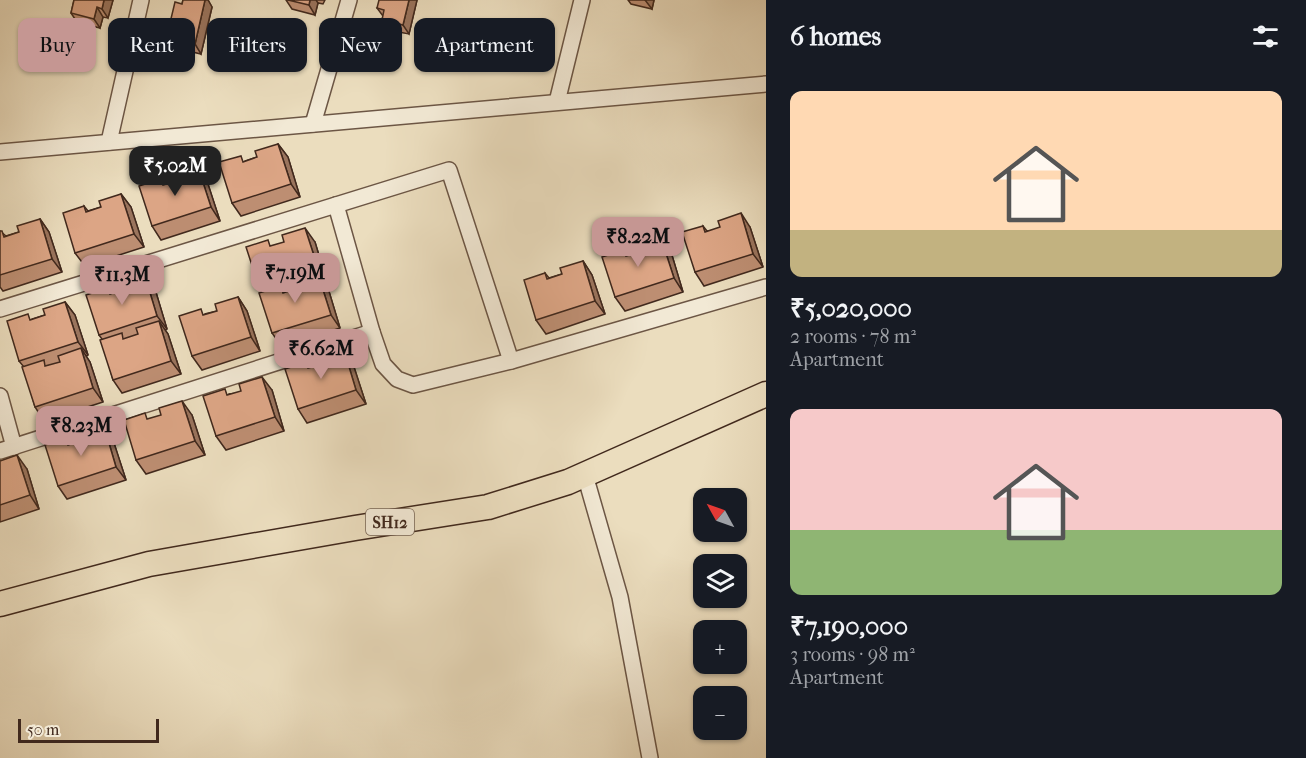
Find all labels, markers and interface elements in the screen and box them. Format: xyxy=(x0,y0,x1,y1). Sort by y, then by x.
chip: Buy xyxy=(18,18,96,72)
chip: Rent xyxy=(108,18,195,72)
chip: Filters xyxy=(207,18,307,72)
chip: New xyxy=(319,18,402,72)
chip: Apartment xyxy=(414,18,555,72)
icon: filters xyxy=(1249,20,1282,53)
text: 6 homes xyxy=(790,21,881,52)
icon: home xyxy=(982,130,1090,238)
pin: ₹5.02M xyxy=(126,146,224,197)
text: ₹5.02M xyxy=(143,154,207,177)
pin: ₹8.22M xyxy=(589,217,687,268)
text: ₹8.22M xyxy=(606,225,670,248)
pin: ₹7.19M xyxy=(246,253,344,304)
pin: ₹11.3M xyxy=(73,255,171,306)
text: ₹7.19M xyxy=(265,261,325,284)
text: ₹11.3M xyxy=(94,263,150,286)
text: ₹5,020,000 xyxy=(790,293,912,324)
text: 2 rooms · 78 m² xyxy=(790,325,916,348)
pin: ₹6.62M xyxy=(272,329,370,380)
text: ₹6.62M xyxy=(288,337,354,360)
text: Apartment xyxy=(790,348,884,371)
pin: ₹8.23M xyxy=(32,406,130,457)
text: ₹8.23M xyxy=(50,414,112,437)
icon: home xyxy=(982,448,1090,556)
north arrow xyxy=(693,488,747,542)
map controls xyxy=(693,488,747,740)
road number: SH12 xyxy=(366,509,414,535)
button: layers xyxy=(693,554,747,608)
text: ₹7,190,000 xyxy=(790,611,908,642)
button: + xyxy=(693,620,747,674)
text: 3 rooms · 98 m² xyxy=(790,643,915,666)
text: Apartment xyxy=(790,666,884,689)
button: − xyxy=(693,686,747,740)
scale bar xyxy=(18,716,159,744)
text: 50 m xyxy=(27,720,59,739)

